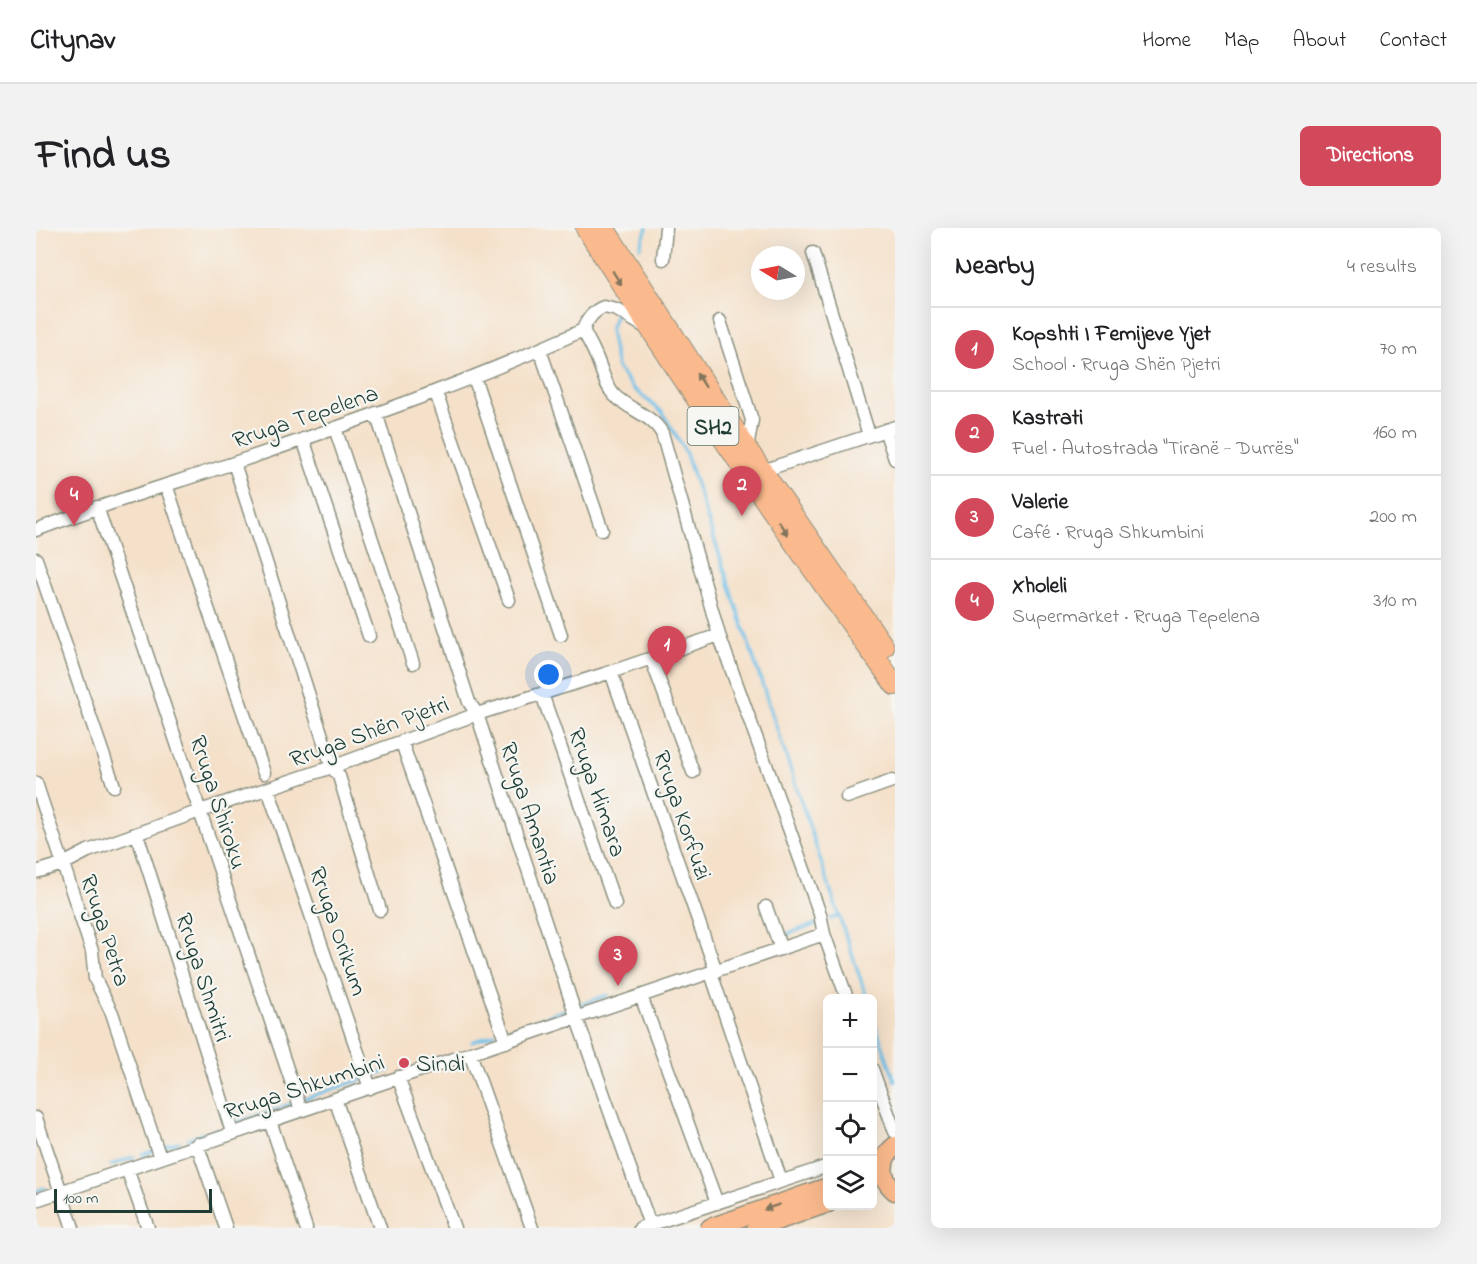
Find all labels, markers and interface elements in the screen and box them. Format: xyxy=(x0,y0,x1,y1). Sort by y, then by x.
text: Citynav xyxy=(30,21,115,62)
text: Home xyxy=(1142,26,1191,56)
text: Map xyxy=(1224,26,1259,56)
text: About xyxy=(1292,26,1346,56)
text: Contact xyxy=(1379,26,1447,56)
text: Find us xyxy=(36,126,171,187)
button: Directions xyxy=(1300,126,1441,186)
north arrow xyxy=(751,246,805,300)
text: Nearby xyxy=(955,248,1034,286)
text: 4 results xyxy=(1347,253,1417,282)
one-way arrow xyxy=(612,269,623,286)
text: Kopshti I Femijeve Yjet xyxy=(1012,319,1211,351)
text: 1 xyxy=(971,335,978,364)
text: 70 m xyxy=(1380,335,1417,364)
text: School · Rruga Shën Pjetri xyxy=(1012,351,1221,380)
one-way arrow xyxy=(696,372,707,388)
street label: Rruga Tepelena xyxy=(228,377,383,460)
text: Kastrati xyxy=(1012,403,1083,435)
road number: SH2 xyxy=(688,407,738,445)
text: 2 xyxy=(970,419,979,448)
text: 160 m xyxy=(1373,419,1417,448)
text: Fuel · Autostrada "Tiranë - Durrës" xyxy=(1012,435,1299,464)
pin: 2 xyxy=(722,466,762,516)
pin: 4 xyxy=(54,476,93,526)
text: Valerie xyxy=(1012,487,1068,519)
text: 3 xyxy=(970,503,979,532)
text: 200 m xyxy=(1369,503,1417,532)
one-way arrow xyxy=(777,519,789,535)
text: Café · Rruga Shkumbini xyxy=(1012,519,1204,548)
text: Xholeli xyxy=(1012,571,1067,603)
text: 4 xyxy=(970,587,979,616)
text: 310 m xyxy=(1373,587,1417,616)
text: Supermarket · Rruga Tepelena xyxy=(1012,603,1260,632)
pin: 1 xyxy=(648,626,686,676)
your location xyxy=(534,660,563,689)
street label: Rruga Shën Pjetri xyxy=(285,688,454,778)
street label: Rruga Himara xyxy=(557,724,634,862)
street label: Rruga Shiroku xyxy=(179,731,255,874)
street label: Rruga Amantia xyxy=(489,738,568,889)
street label: Rruga Korfuzi xyxy=(642,746,719,885)
street label: Rruga Orikum xyxy=(298,863,375,1001)
street label: Rruga Petra xyxy=(69,870,138,991)
street label: Rruga Shmitri xyxy=(164,909,239,1047)
pin: 3 xyxy=(598,936,638,986)
map controls xyxy=(823,994,877,1210)
button: + xyxy=(823,994,877,1048)
street label: Rruga Shkumbini xyxy=(220,1046,390,1131)
place label: Sindi xyxy=(416,1048,465,1083)
button: − xyxy=(823,1048,877,1102)
marker: Sindi xyxy=(397,1056,411,1070)
button: locate xyxy=(823,1102,877,1156)
button: layers xyxy=(823,1156,877,1210)
scale bar xyxy=(54,1186,212,1214)
text: 100 m xyxy=(63,1187,98,1211)
one-way arrow xyxy=(763,1202,781,1212)

